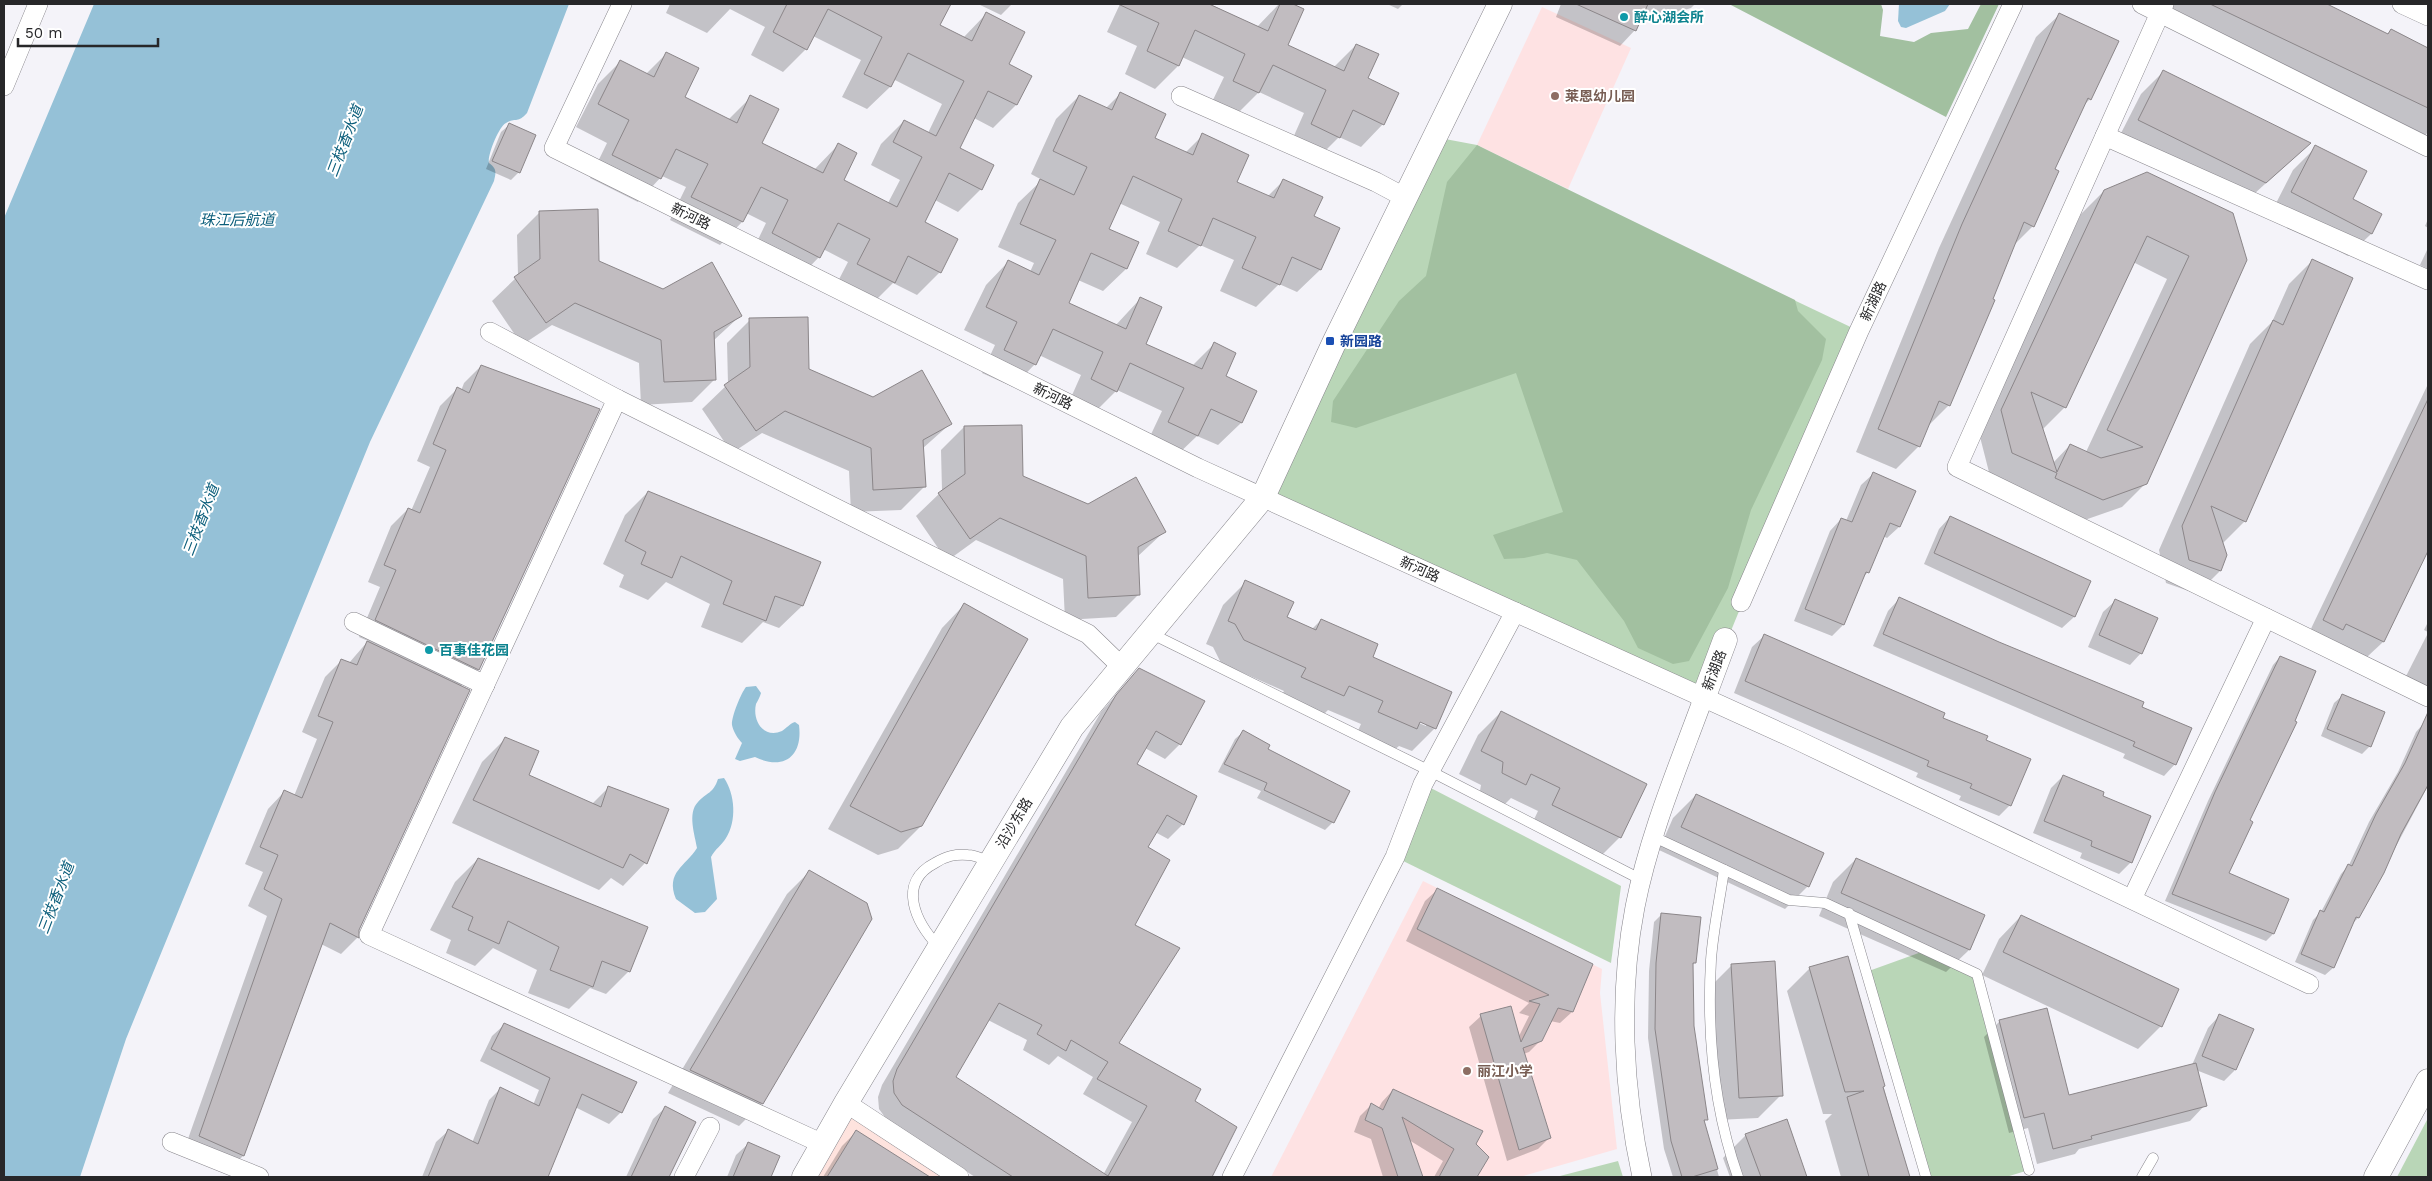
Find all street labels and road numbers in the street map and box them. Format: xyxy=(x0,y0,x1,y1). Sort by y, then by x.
street label: 新河路 xyxy=(669,200,713,232)
street label: 新湖路 xyxy=(1857,279,1889,323)
street label: 新河路 xyxy=(1031,380,1075,412)
street label: 新河路 xyxy=(1398,553,1442,585)
street label: 新湖路 xyxy=(1699,648,1729,692)
street label: 沿沙东路 xyxy=(993,795,1035,851)

